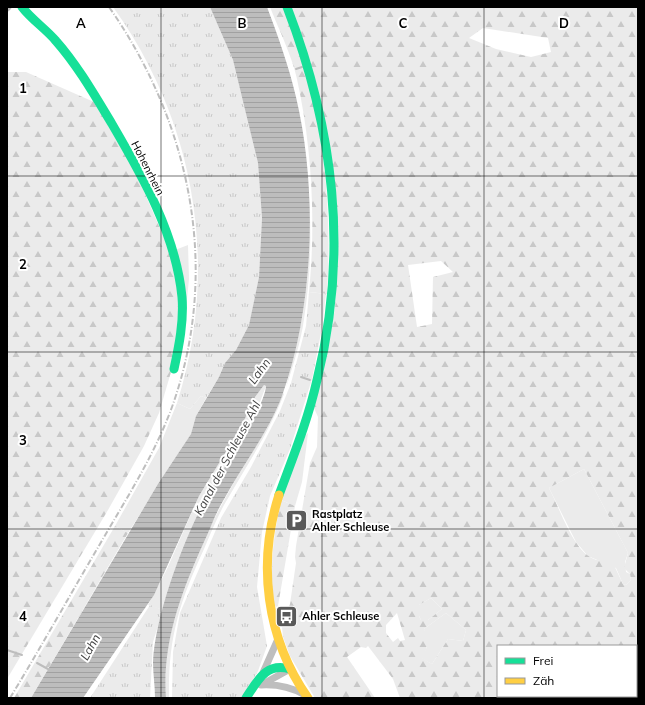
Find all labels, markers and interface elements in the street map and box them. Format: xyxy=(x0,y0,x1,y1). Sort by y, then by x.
text: A xyxy=(76,15,86,31)
text: B xyxy=(238,15,247,31)
text: C xyxy=(399,15,408,31)
text: D xyxy=(559,15,569,31)
text: 1 xyxy=(19,80,27,96)
street label: Hohenrhein xyxy=(128,139,168,197)
text: 2 xyxy=(19,256,27,272)
water label: Lahn xyxy=(245,355,273,387)
water label: Kanal der Schleuse Ahl xyxy=(190,398,264,518)
text: 3 xyxy=(19,432,27,448)
parking icon: Rastplatz Ahler Schleuse xyxy=(284,507,310,533)
place label: Rastplatz Ahler Schleuse xyxy=(312,507,389,534)
bus stop icon: Ahler Schleuse xyxy=(274,603,300,629)
text: 4 xyxy=(19,608,27,624)
place label: Ahler Schleuse xyxy=(302,609,379,623)
water label: Lahn xyxy=(77,631,103,663)
legend xyxy=(497,645,637,697)
text: Frei xyxy=(533,653,553,668)
text: Zäh xyxy=(533,673,554,688)

